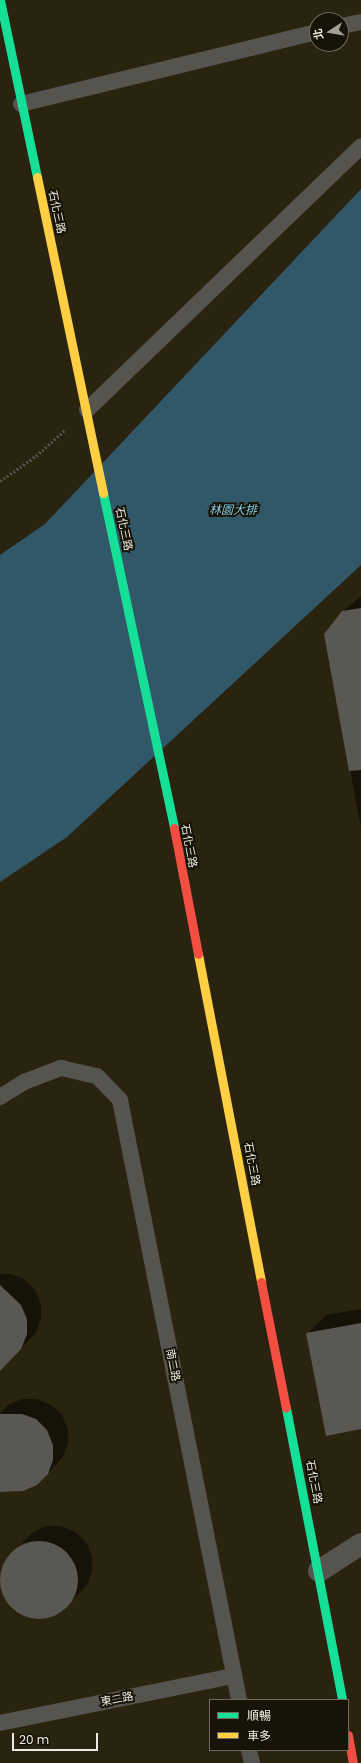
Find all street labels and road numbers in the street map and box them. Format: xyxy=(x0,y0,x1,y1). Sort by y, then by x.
street label: 石化三路 xyxy=(46,189,68,235)
street label: 石化三路 xyxy=(113,506,135,552)
street label: 石化三路 xyxy=(178,823,200,869)
street label: 石化三路 xyxy=(241,1141,263,1187)
street label: 南二路 xyxy=(163,1348,183,1382)
street label: 石化三路 xyxy=(303,1459,325,1505)
street label: 東二路 xyxy=(100,1689,134,1709)

